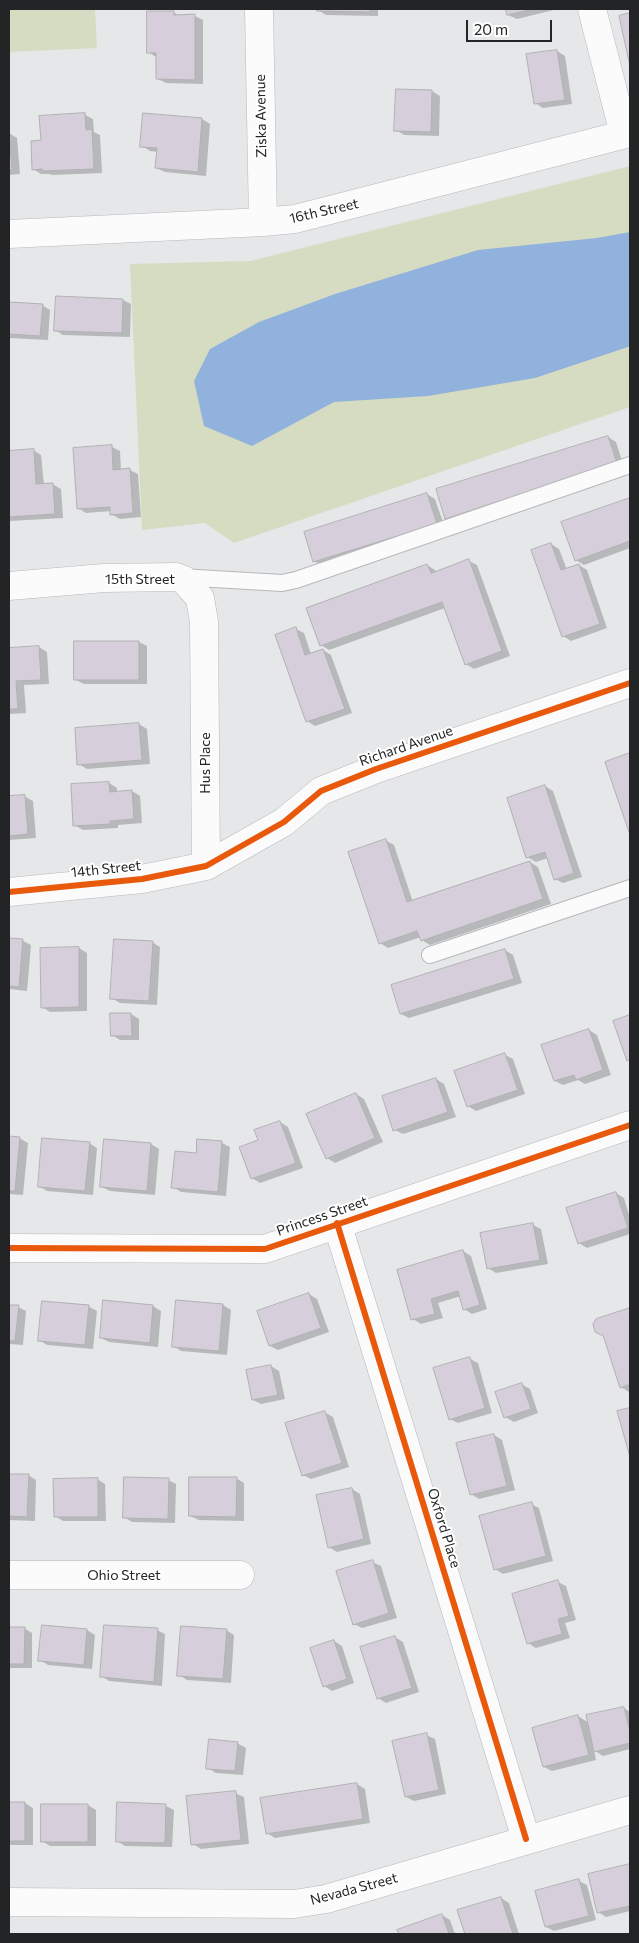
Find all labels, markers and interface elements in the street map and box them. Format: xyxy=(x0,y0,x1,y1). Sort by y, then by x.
scale bar xyxy=(469,10,555,42)
text: 20 m xyxy=(474,20,508,38)
street label: Ziska Avenue xyxy=(252,74,270,158)
street label: 16th Street xyxy=(288,195,360,227)
street label: 15th Street xyxy=(105,571,175,587)
street label: Richard Avenue xyxy=(357,722,455,770)
street label: Hus Place xyxy=(197,732,213,794)
street label: 14th Street xyxy=(70,857,142,881)
street label: Princess Street xyxy=(274,1193,370,1239)
street label: Oxford Place xyxy=(424,1486,464,1570)
street label: Ohio Street xyxy=(87,1567,161,1583)
street label: Nevada Street xyxy=(308,1869,400,1909)

